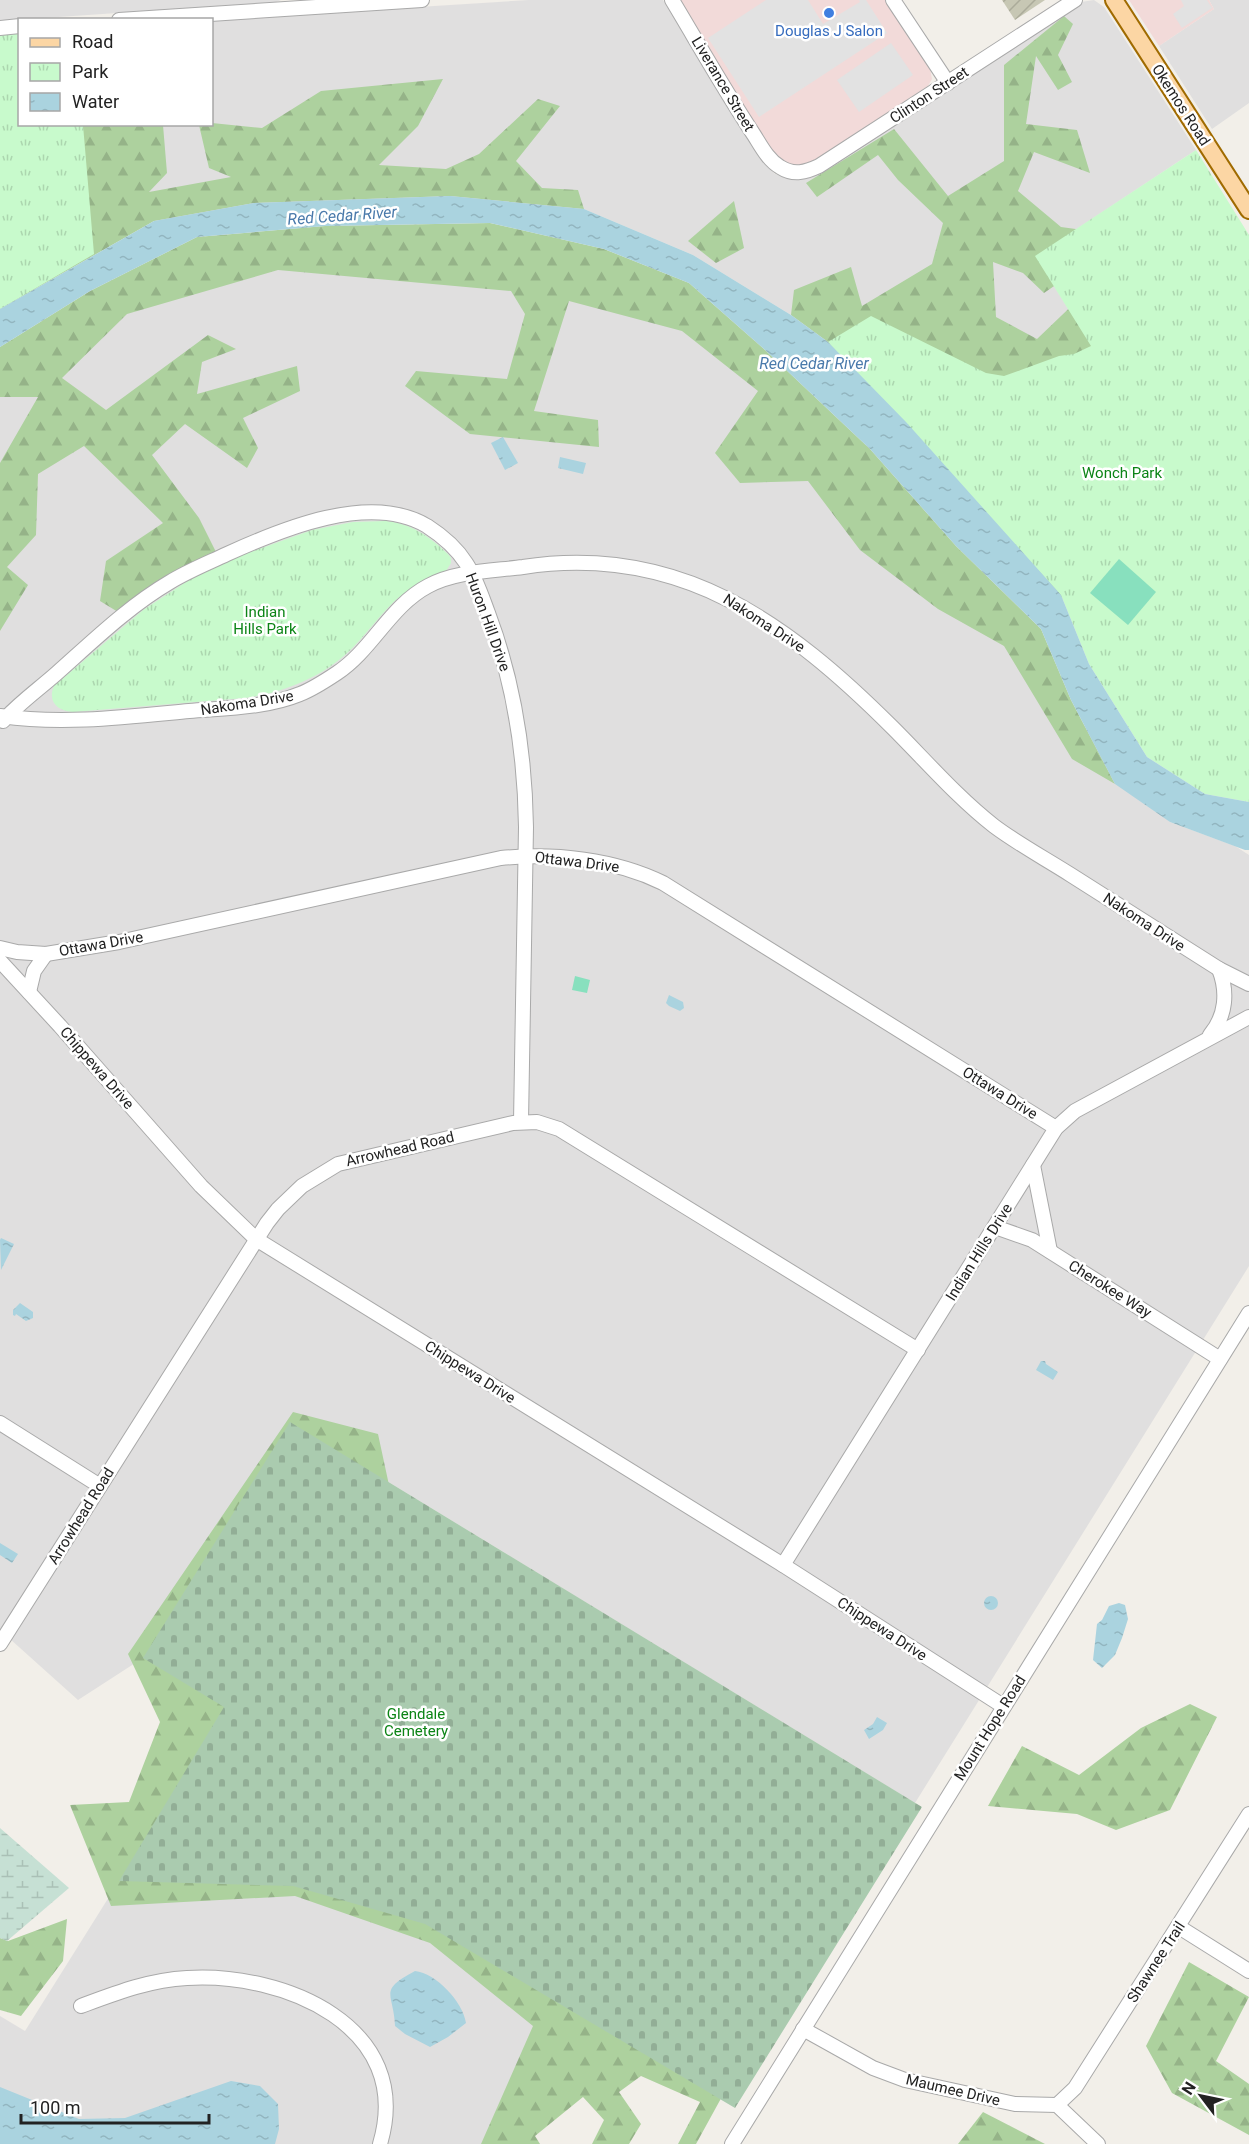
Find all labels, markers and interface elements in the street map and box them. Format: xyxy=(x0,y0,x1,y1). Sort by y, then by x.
marker: Douglas J Salon xyxy=(822,6,836,20)
legend xyxy=(18,18,213,126)
place label: Douglas J Salon xyxy=(775,22,883,40)
text: Road xyxy=(72,31,113,52)
street label: Liverance Street xyxy=(688,33,758,135)
text: Park xyxy=(72,61,109,82)
street label: Okemos Road xyxy=(1148,61,1214,149)
street label: Clinton Street xyxy=(886,63,972,127)
text: Water xyxy=(72,91,119,112)
water label: Red Cedar River xyxy=(287,202,398,229)
water label: Red Cedar River xyxy=(759,354,869,373)
park label: Wonch Park xyxy=(1082,464,1162,482)
street label: Huron Hill Drive xyxy=(462,570,514,674)
street label: Nakoma Drive xyxy=(720,590,808,656)
park label: Indian Hills Park xyxy=(233,603,297,638)
street label: Nakoma Drive xyxy=(199,687,295,719)
street label: Ottawa Drive xyxy=(534,848,620,876)
street label: Nakoma Drive xyxy=(1100,889,1188,955)
street label: Ottawa Drive xyxy=(58,928,145,960)
street label: Chippewa Drive xyxy=(56,1023,138,1113)
street label: Ottawa Drive xyxy=(959,1063,1041,1123)
street label: Arrowhead Road xyxy=(344,1128,456,1170)
street label: Indian Hills Drive xyxy=(942,1200,1016,1304)
street label: Cherokee Way xyxy=(1065,1256,1155,1322)
street label: Chippewa Drive xyxy=(421,1337,519,1407)
street label: Arrowhead Road xyxy=(44,1464,118,1568)
street label: Chippewa Drive xyxy=(834,1593,930,1665)
street label: Mount Hope Road xyxy=(950,1672,1030,1784)
park label: Glendale Cemetery xyxy=(384,1705,448,1740)
street label: Shawnee Trail xyxy=(1123,1918,1189,2006)
north arrow xyxy=(1171,2066,1231,2126)
street label: Maumee Drive xyxy=(904,2070,1002,2110)
text: N xyxy=(1178,2078,1200,2098)
scale bar xyxy=(21,2087,208,2125)
text: 100 m xyxy=(30,2097,81,2118)

